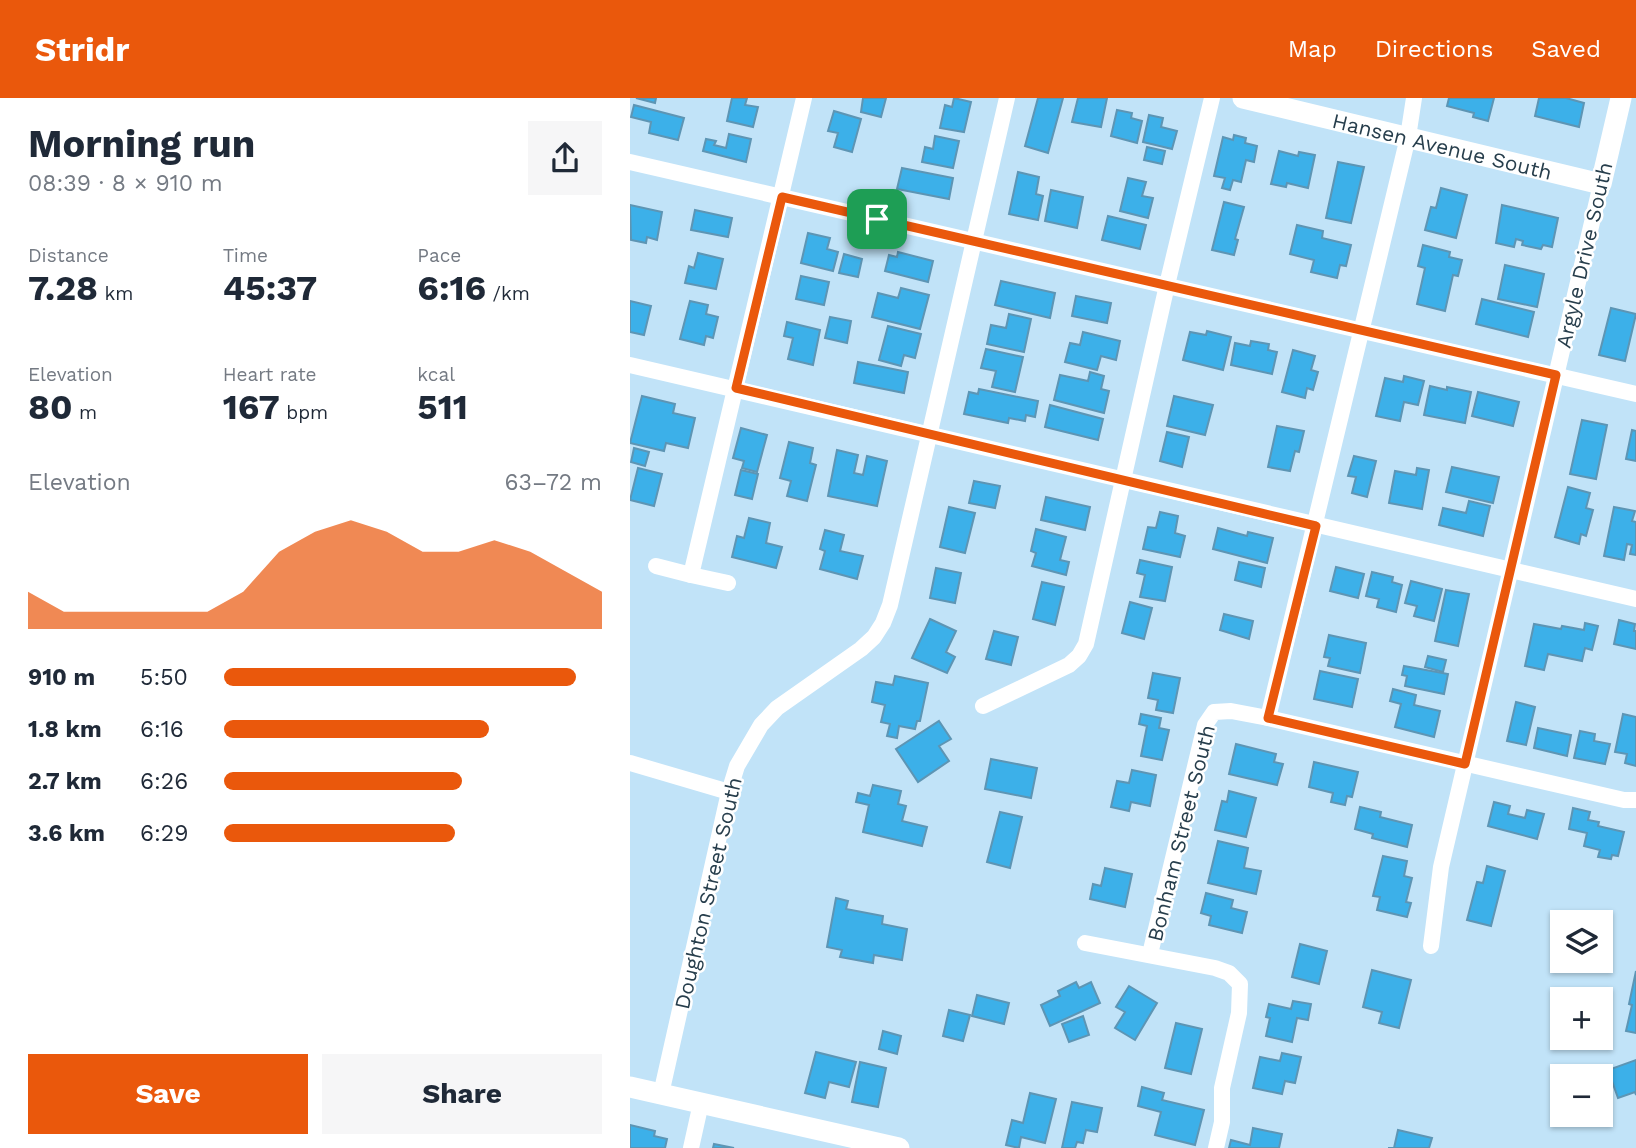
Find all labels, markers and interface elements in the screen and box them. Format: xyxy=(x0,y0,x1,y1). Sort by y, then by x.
text: Stridr xyxy=(35,30,129,69)
text: Map xyxy=(1288,35,1337,63)
text: Directions xyxy=(1375,35,1493,63)
text: Saved xyxy=(1531,35,1601,63)
street label: Hansen Avenue South xyxy=(1330,107,1555,184)
button: share xyxy=(528,121,602,195)
text: Morning run xyxy=(28,122,255,166)
street label: Argyle Drive South xyxy=(1550,160,1618,350)
text: 08:39 · 8 × 910 m xyxy=(28,170,223,197)
pin xyxy=(847,189,907,249)
icon: arrive xyxy=(858,200,896,238)
text: Distance xyxy=(28,244,109,267)
text: Time xyxy=(223,244,268,267)
text: Pace xyxy=(417,244,461,267)
text: 7.28 xyxy=(28,267,98,309)
text: 45:37 xyxy=(223,267,317,309)
text: 6:16 xyxy=(417,267,486,309)
text: km xyxy=(98,282,133,305)
text: /km xyxy=(486,282,530,305)
text: Elevation xyxy=(28,363,113,386)
text: Heart rate xyxy=(223,363,317,386)
text: kcal xyxy=(417,363,455,386)
text: 80 xyxy=(28,386,73,428)
text: 167 xyxy=(223,386,280,428)
text: 511 xyxy=(417,386,468,428)
text: m xyxy=(73,401,97,424)
text: bpm xyxy=(280,401,328,424)
text: Elevation xyxy=(28,469,131,496)
text: 63–72 m xyxy=(505,469,602,496)
text: 910 m xyxy=(28,664,95,691)
text: 5:50 xyxy=(140,664,188,691)
text: 1.8 km xyxy=(28,716,102,743)
text: 6:16 xyxy=(140,716,184,743)
street label: Bonham Street South xyxy=(1142,722,1220,944)
text: 2.7 km xyxy=(28,768,102,795)
text: 6:26 xyxy=(140,768,188,795)
street label: Doughton Street South xyxy=(669,774,747,1012)
text: 3.6 km xyxy=(28,820,105,847)
text: 6:29 xyxy=(140,820,188,847)
map controls xyxy=(1550,910,1613,1127)
button: layers xyxy=(1550,910,1613,973)
button: + xyxy=(1550,987,1613,1050)
button: Save xyxy=(28,1054,308,1134)
button: Share xyxy=(322,1054,602,1134)
button: − xyxy=(1550,1064,1613,1127)

